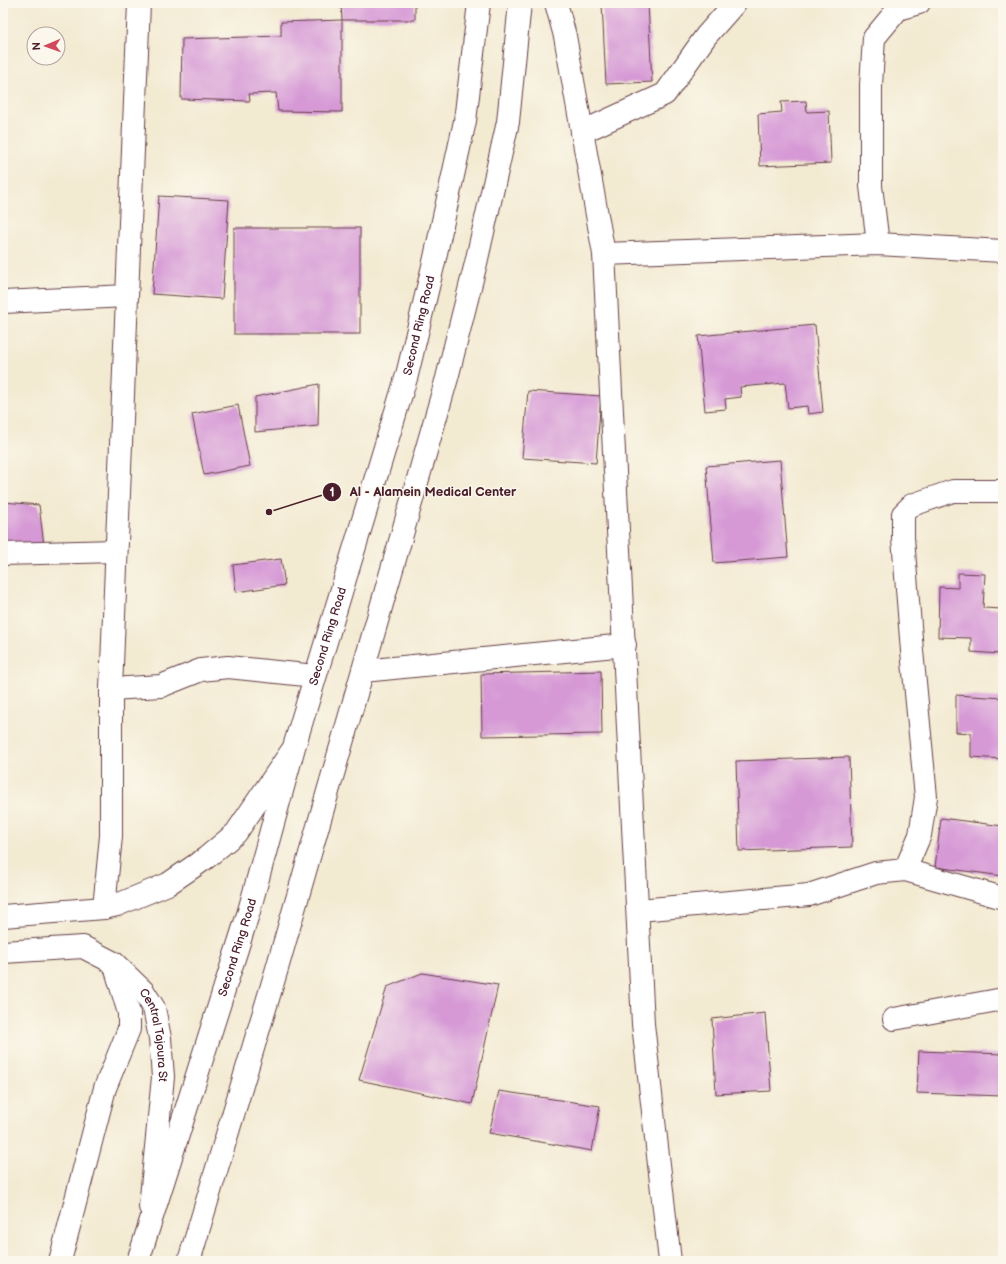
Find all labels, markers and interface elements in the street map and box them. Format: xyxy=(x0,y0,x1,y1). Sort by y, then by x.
north arrow xyxy=(26,26,66,66)
text: N xyxy=(30,42,43,51)
street label: Second Ring Road xyxy=(400,274,438,377)
callout: Al - Alamein Medical Center xyxy=(322,479,524,504)
text: Al - Alamein Medical Center xyxy=(349,484,517,500)
text: 1 xyxy=(329,485,335,500)
street label: Second Ring Road xyxy=(306,585,350,687)
street label: Second Ring Road xyxy=(215,897,260,998)
street label: Central Tajoura St xyxy=(136,985,171,1083)

